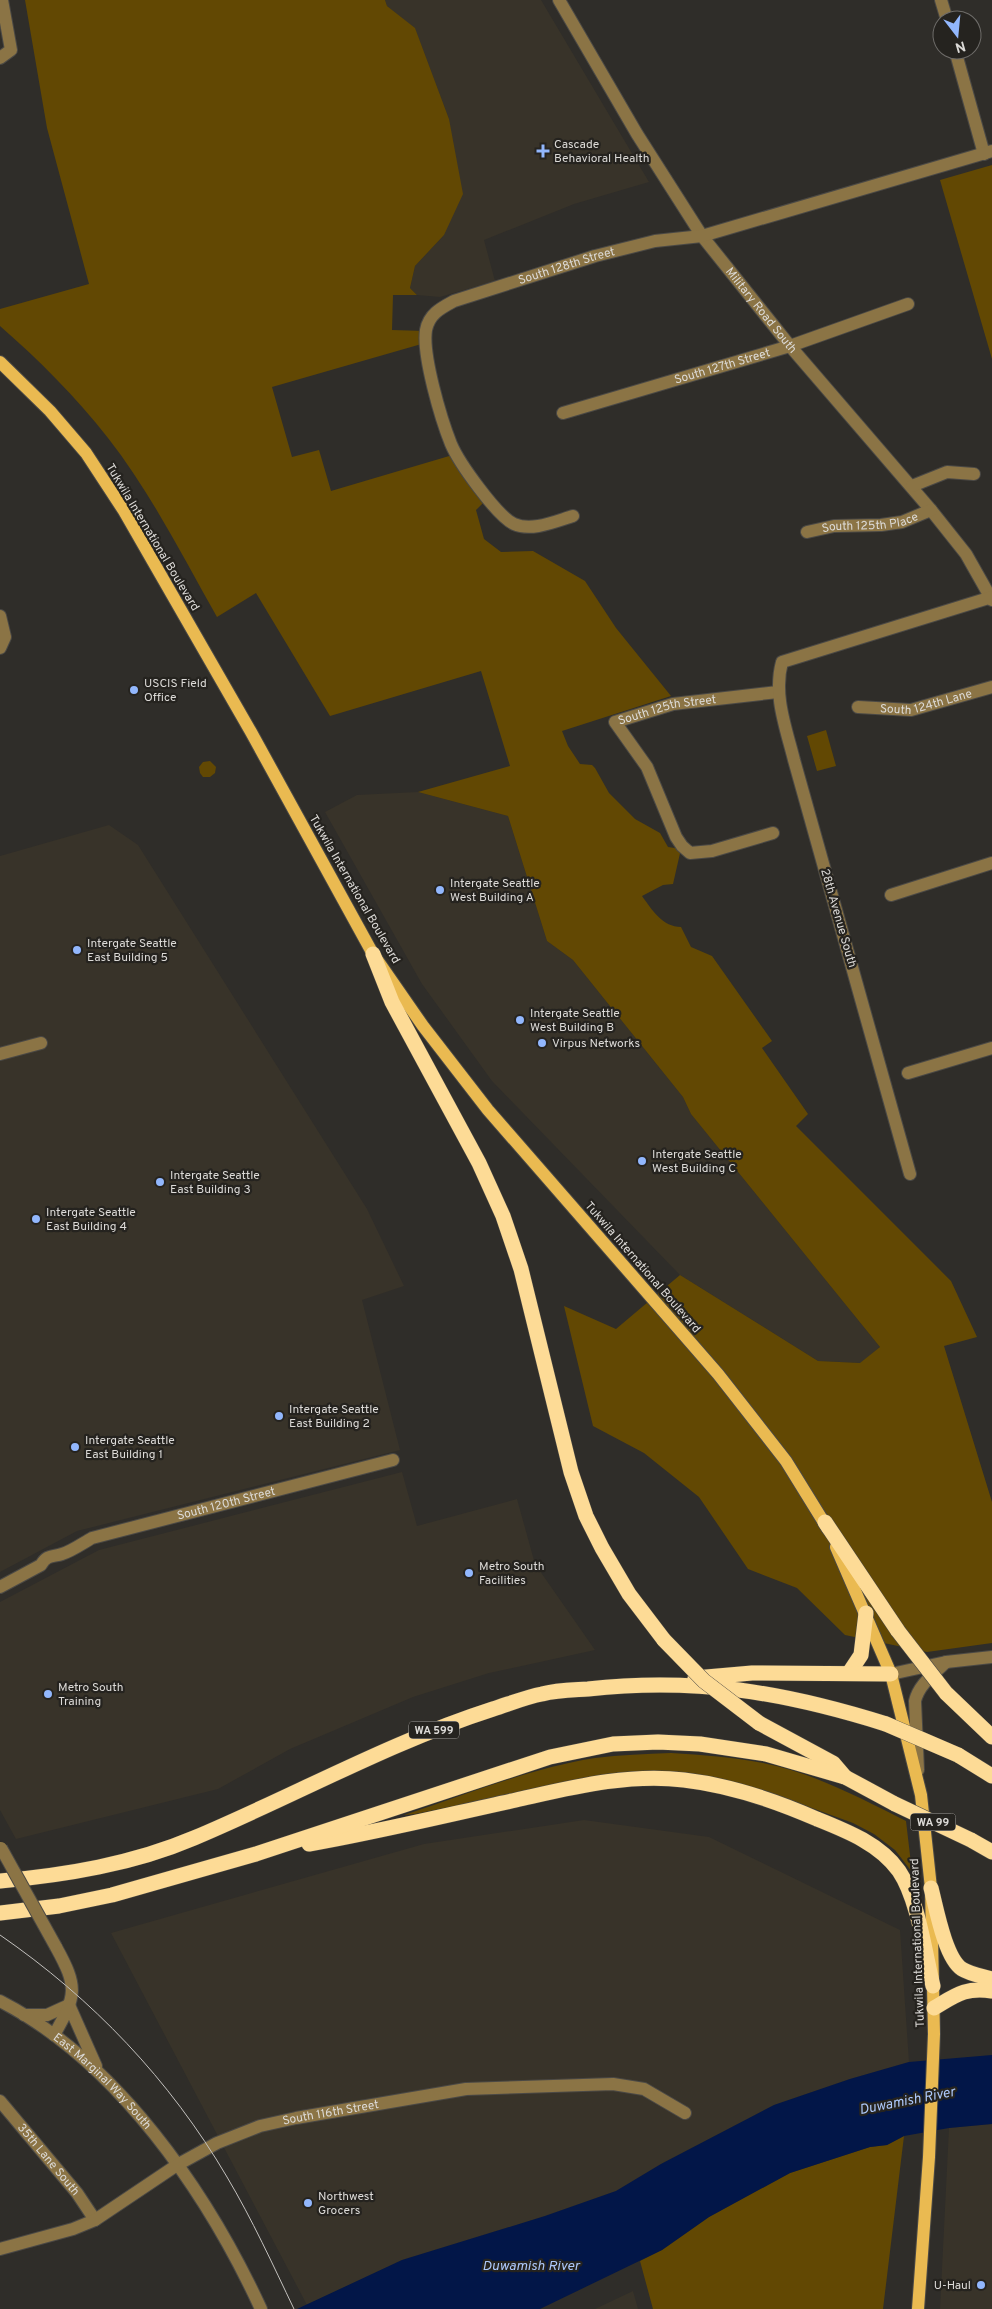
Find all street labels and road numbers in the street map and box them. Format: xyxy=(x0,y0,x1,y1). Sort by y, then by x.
street label: South 128th Street xyxy=(517,244,617,289)
street label: Military Road South xyxy=(721,264,800,357)
street label: South 127th Street xyxy=(673,345,772,389)
street label: Tukwila International Boulevard xyxy=(102,461,203,614)
street label: South 125th Place xyxy=(820,509,921,537)
street label: South 124th Lane xyxy=(879,686,974,719)
street label: South 125th Street xyxy=(616,692,717,730)
street label: Tukwila International Boulevard xyxy=(305,812,403,967)
street label: 28th Avenue South xyxy=(816,867,860,970)
street label: Tukwila International Boulevard xyxy=(581,1199,704,1337)
street label: South 120th Street xyxy=(176,1484,277,1525)
road number: WA 599 xyxy=(409,1722,459,1738)
road number: WA 99 xyxy=(910,1814,956,1830)
street label: Tukwila International Boulevard xyxy=(907,1858,929,2028)
street label: East Marginal Way South xyxy=(49,2030,155,2133)
street label: South 116th Street xyxy=(281,2097,380,2130)
street label: 35th Lane South xyxy=(13,2120,83,2199)

